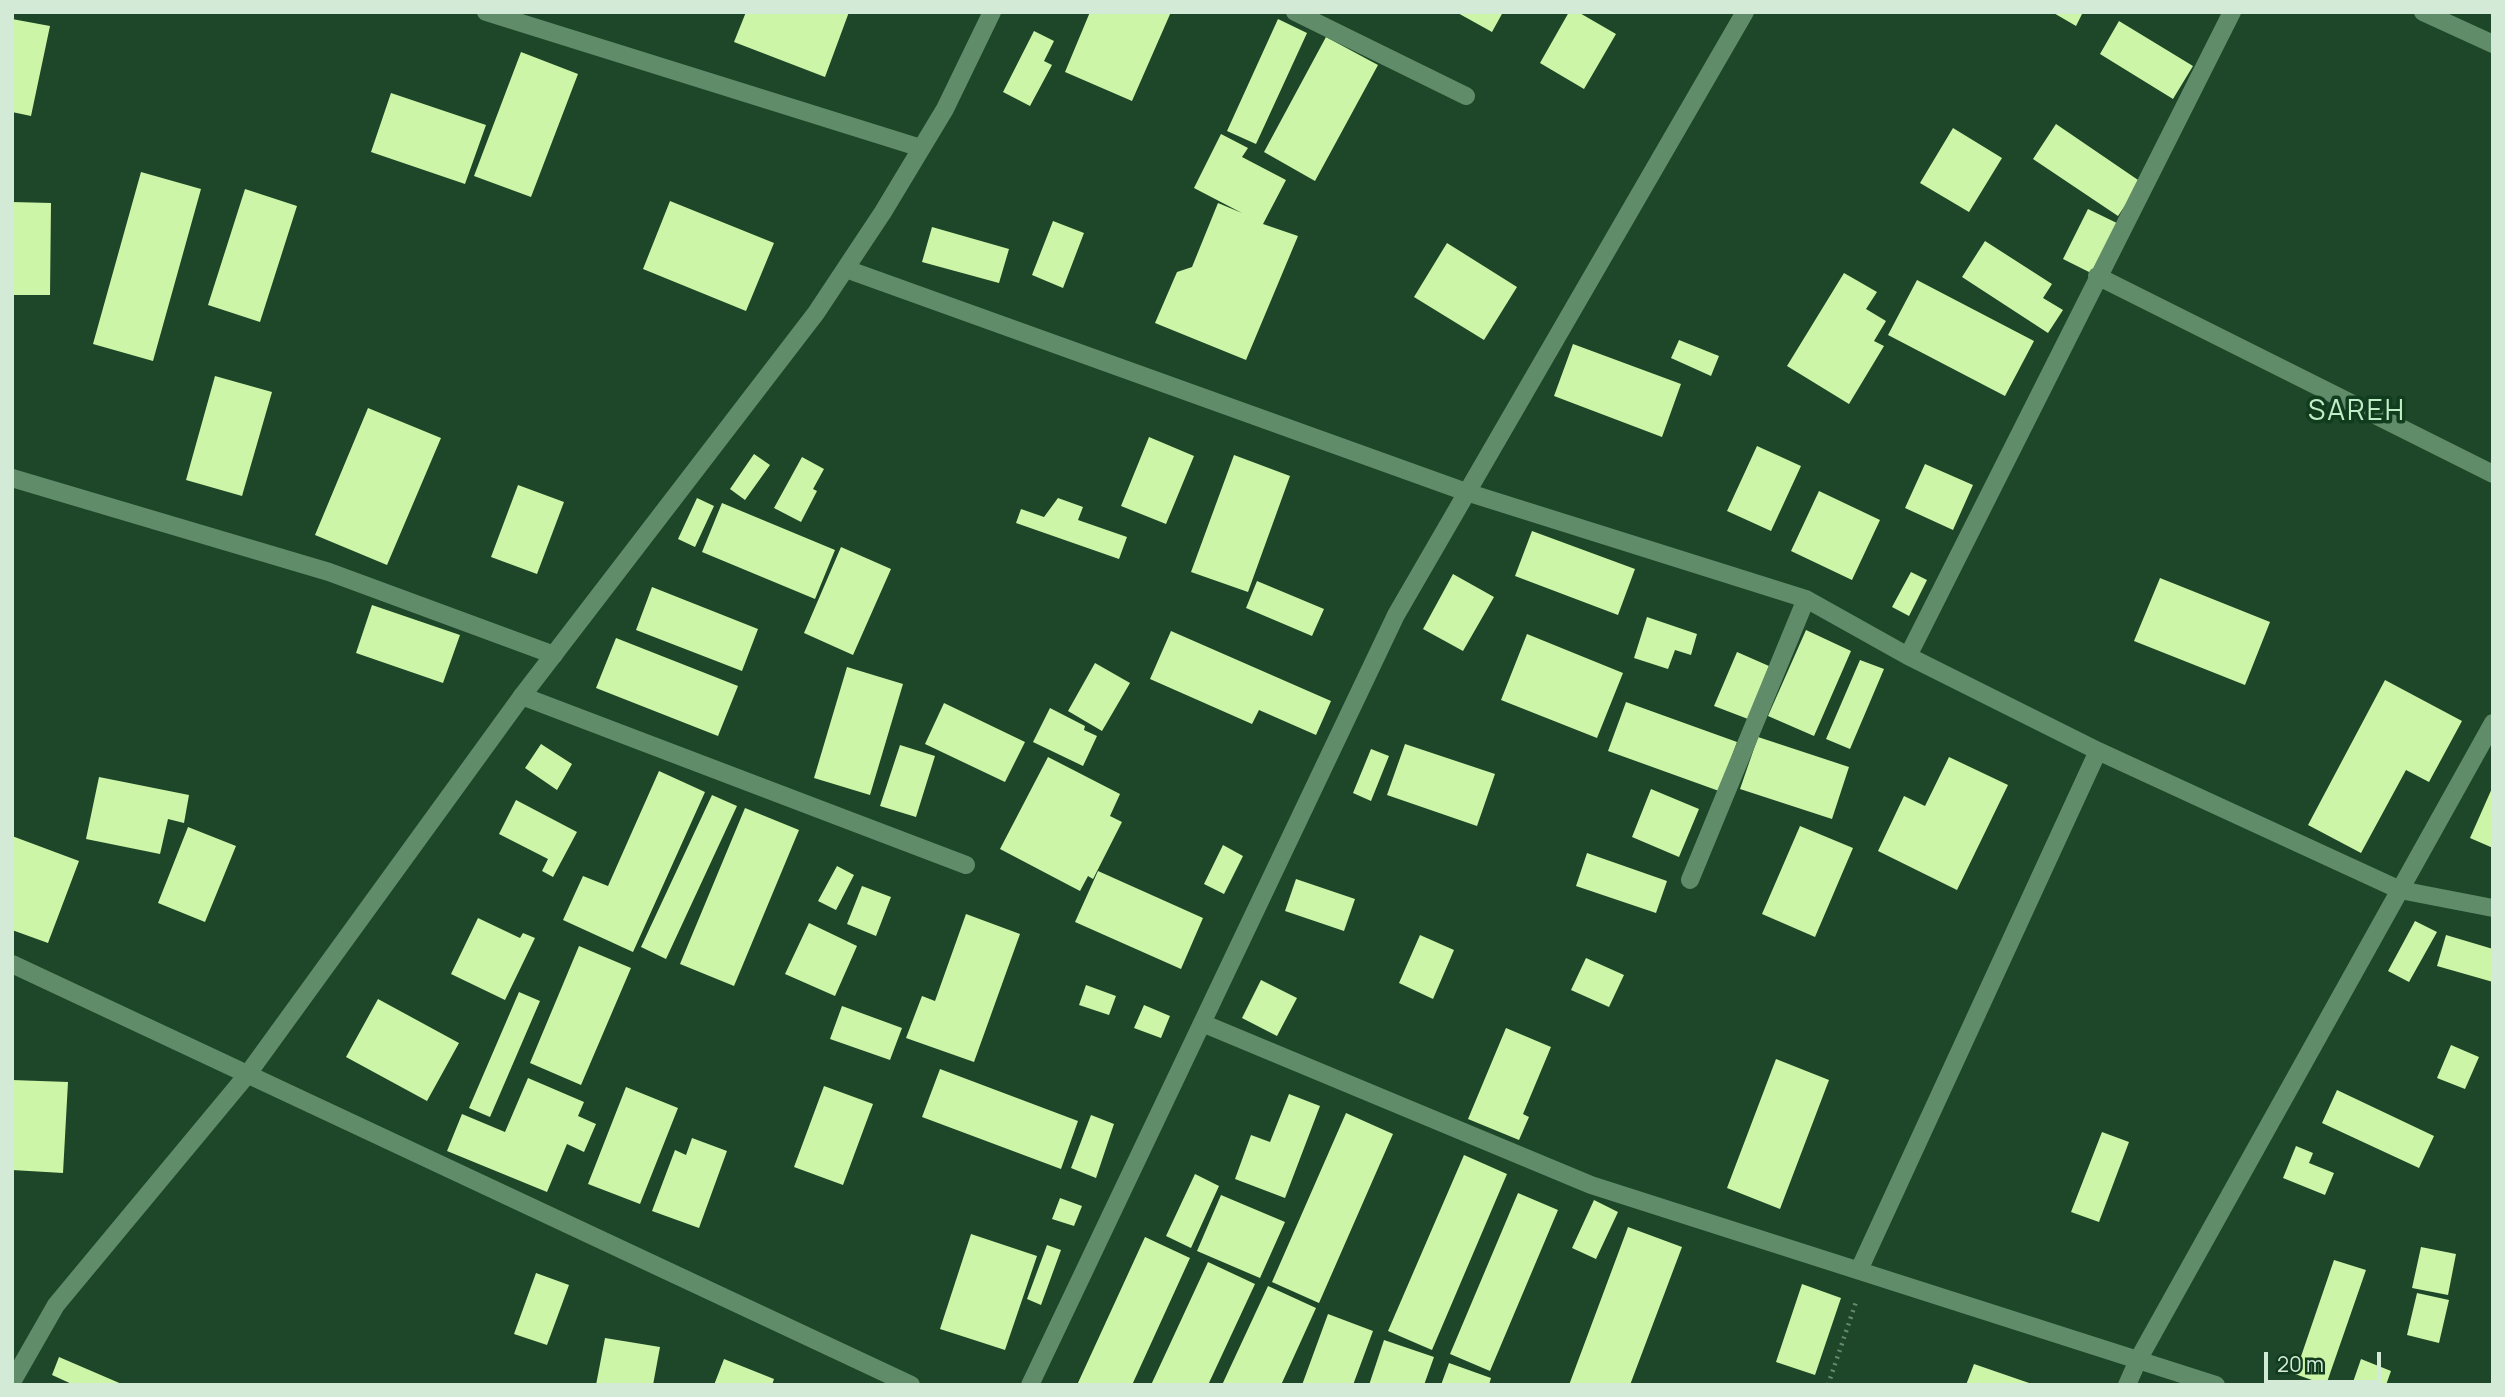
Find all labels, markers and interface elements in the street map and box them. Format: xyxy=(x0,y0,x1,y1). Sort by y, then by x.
district label: SAREH xyxy=(2309,395,2405,429)
scale bar xyxy=(2267,1338,2384,1382)
text: 20 m xyxy=(2277,1350,2324,1378)

